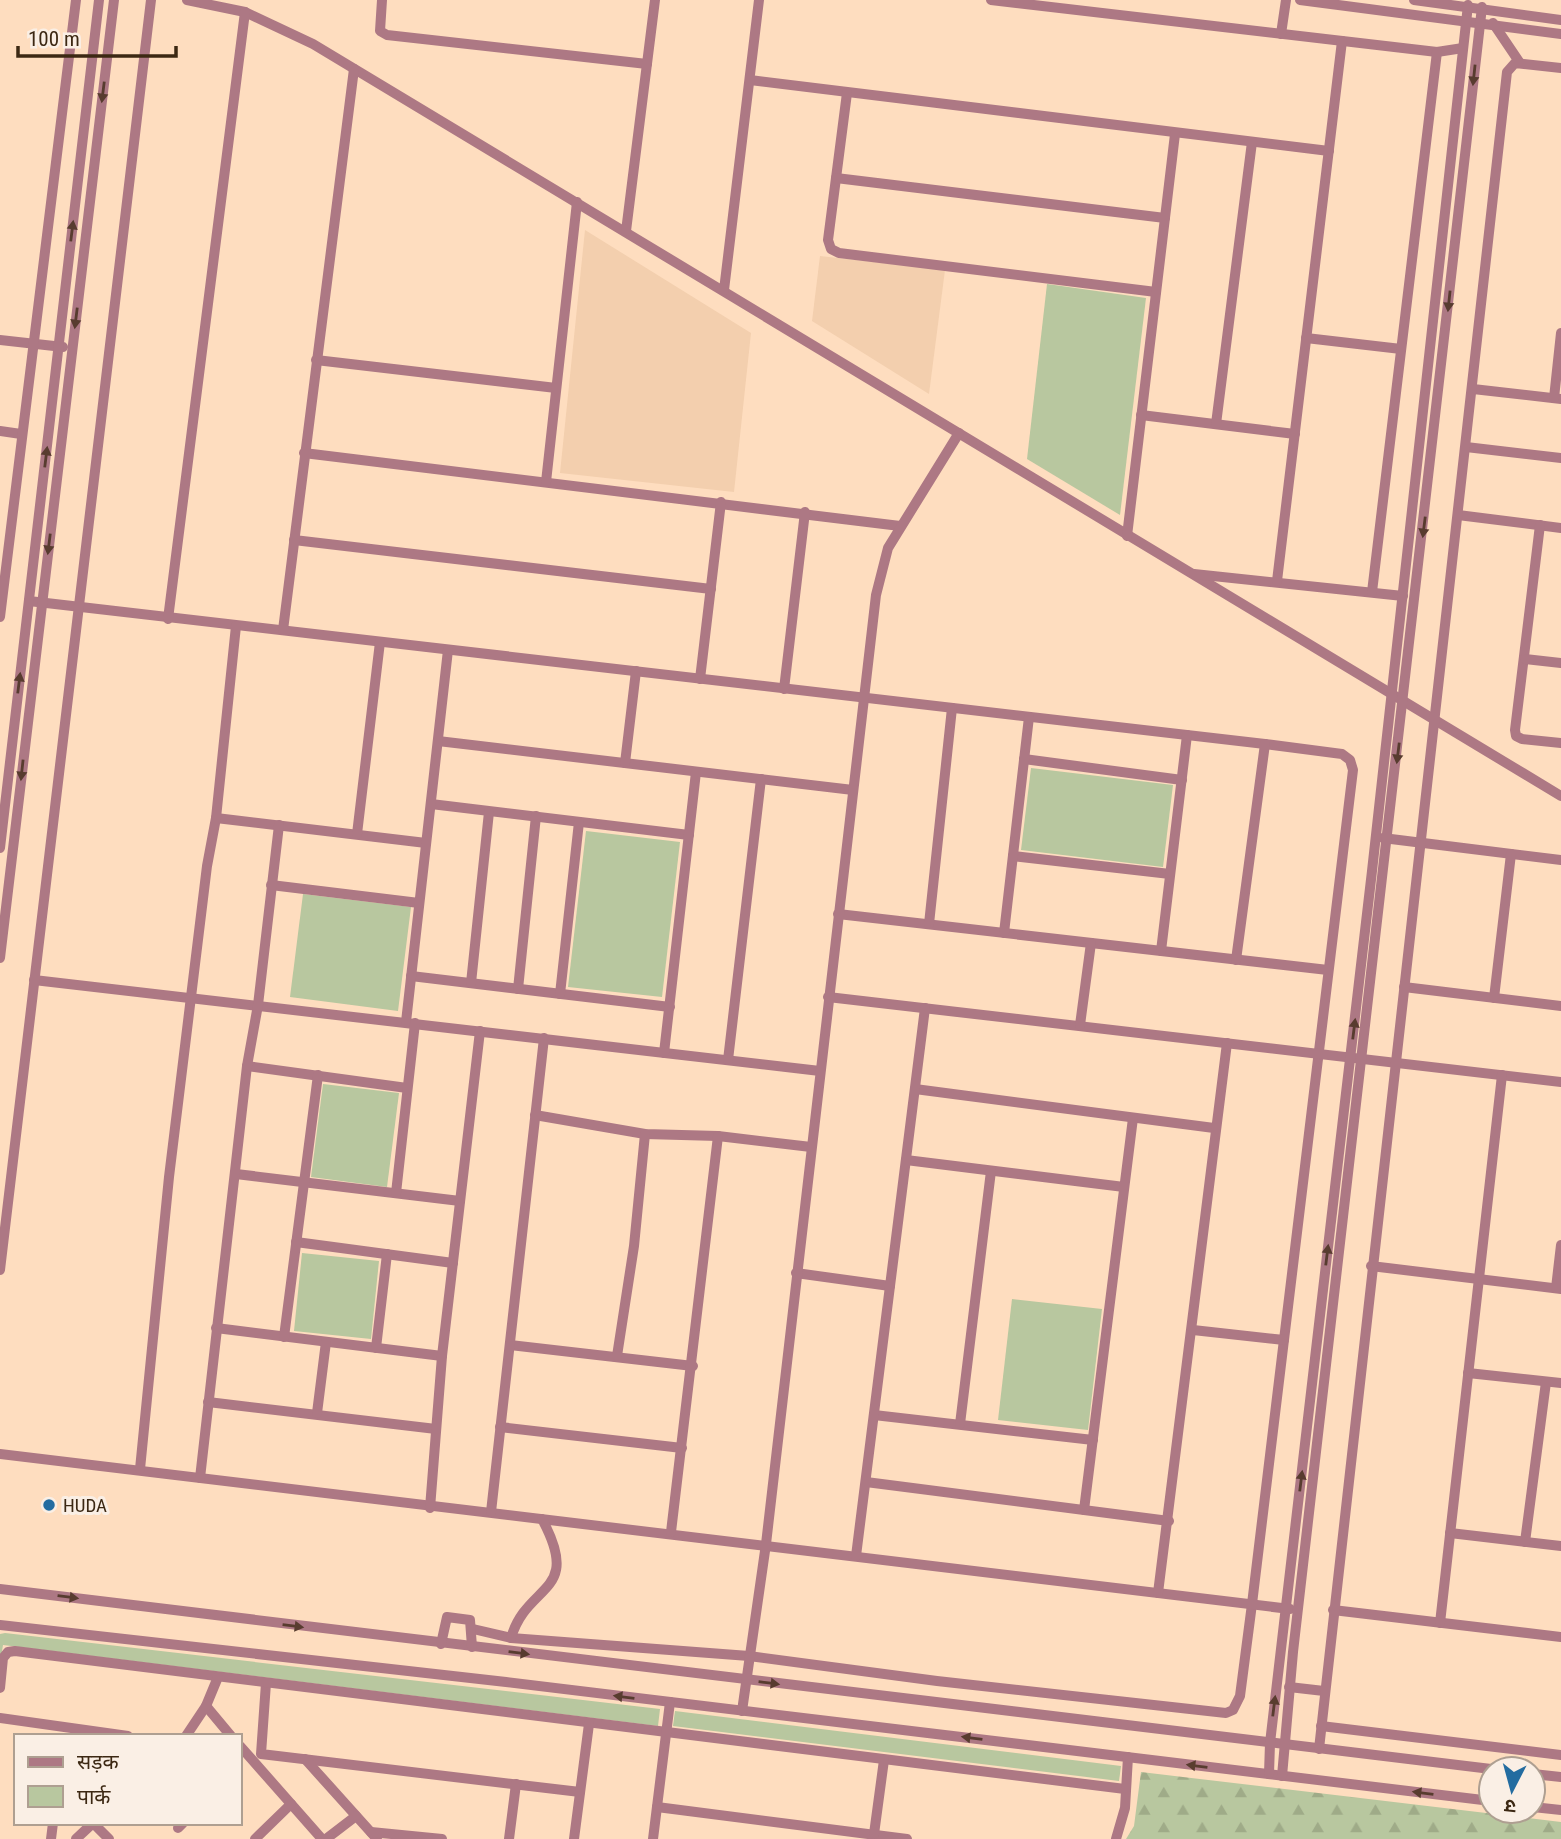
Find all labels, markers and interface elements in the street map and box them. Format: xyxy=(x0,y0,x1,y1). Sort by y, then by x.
scale bar xyxy=(18,14,175,58)
text: 100 m xyxy=(28,27,80,51)
one-way arrow xyxy=(1468,64,1479,86)
one-way arrow xyxy=(98,81,109,103)
one-way arrow xyxy=(66,220,77,242)
one-way arrow xyxy=(1443,291,1454,313)
one-way arrow xyxy=(71,307,82,329)
one-way arrow xyxy=(40,446,51,468)
one-way arrow xyxy=(1419,517,1430,539)
one-way arrow xyxy=(43,533,54,555)
one-way arrow xyxy=(14,672,25,694)
one-way arrow xyxy=(1392,743,1403,765)
one-way arrow xyxy=(17,759,28,781)
one-way arrow xyxy=(1348,1017,1359,1039)
one-way arrow xyxy=(1322,1243,1333,1265)
one-way arrow xyxy=(1296,1469,1307,1491)
place label: HUDA xyxy=(63,1494,107,1517)
marker: HUDA xyxy=(41,1497,57,1513)
one-way arrow xyxy=(57,1592,79,1603)
one-way arrow xyxy=(282,1621,304,1632)
one-way arrow xyxy=(508,1647,530,1658)
one-way arrow xyxy=(759,1677,781,1688)
one-way arrow xyxy=(613,1691,635,1702)
one-way arrow xyxy=(1269,1695,1280,1717)
one-way arrow xyxy=(960,1733,982,1744)
legend xyxy=(14,1734,242,1825)
text: सड़क xyxy=(77,1750,119,1774)
north arrow xyxy=(1477,1755,1547,1825)
one-way arrow xyxy=(1186,1760,1208,1771)
text: पार्क xyxy=(77,1785,111,1809)
one-way arrow xyxy=(1412,1788,1434,1799)
text: उ xyxy=(1503,1794,1517,1818)

